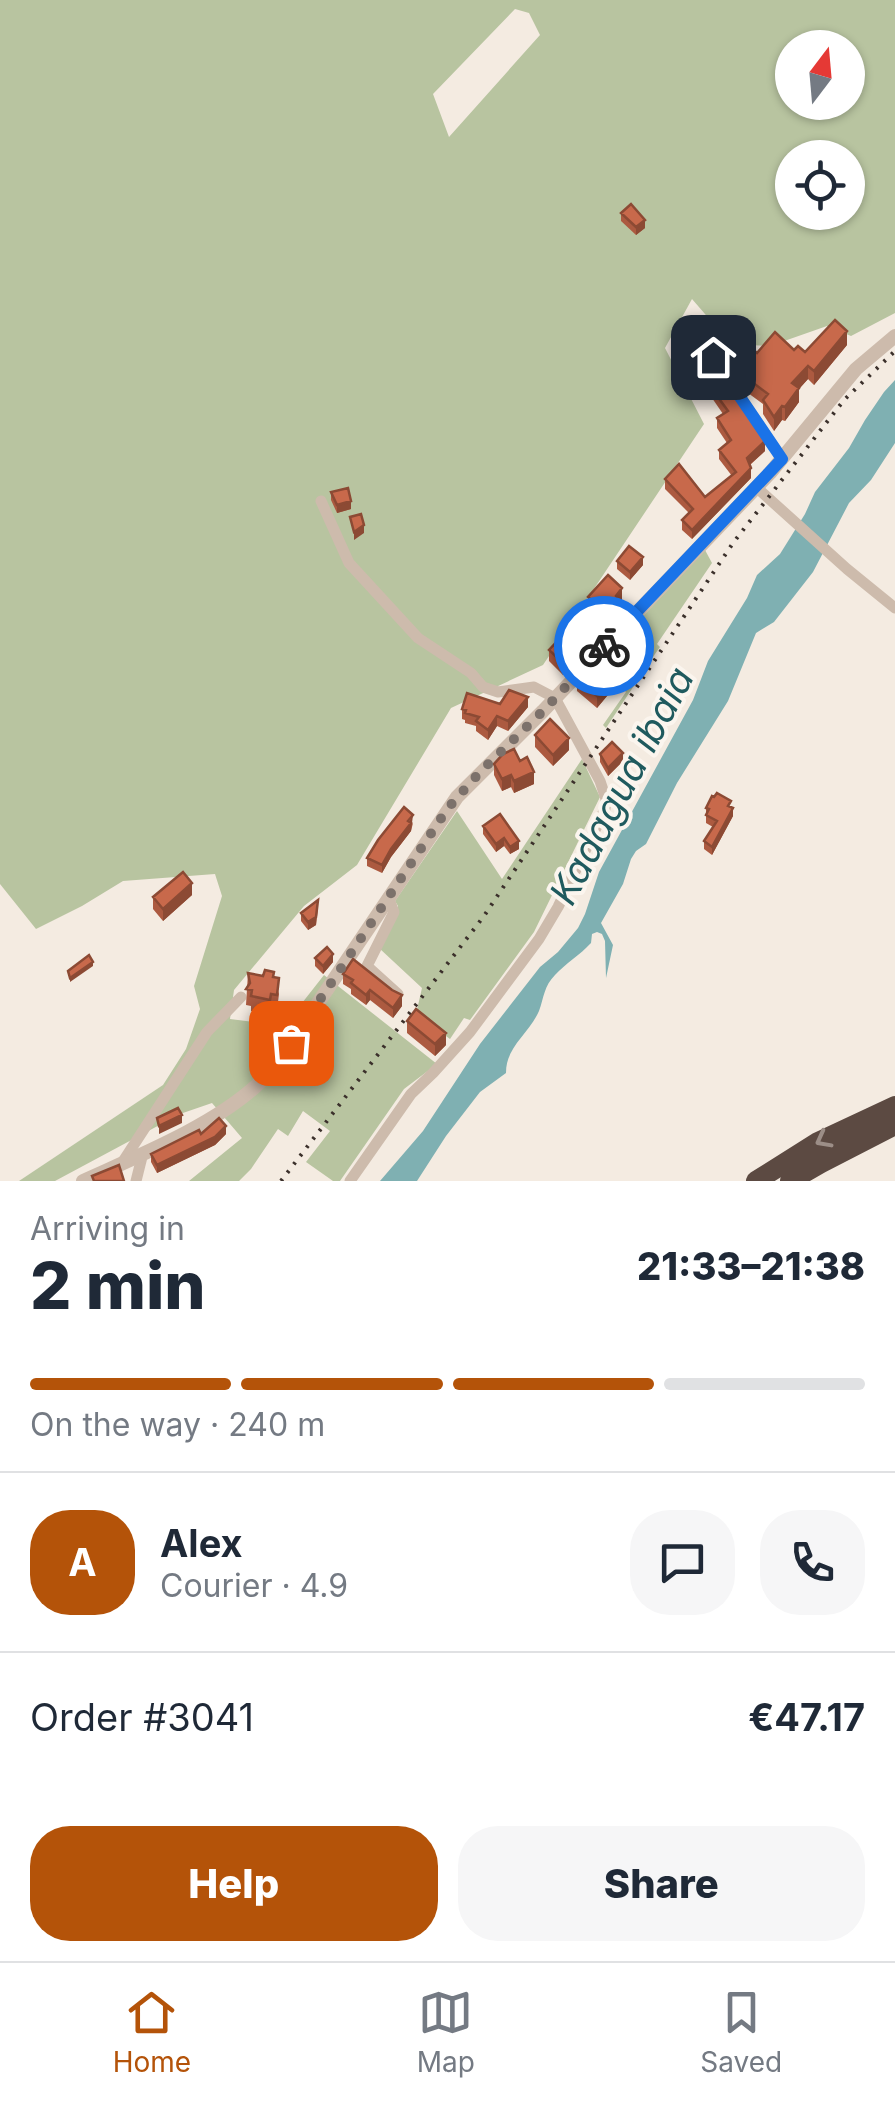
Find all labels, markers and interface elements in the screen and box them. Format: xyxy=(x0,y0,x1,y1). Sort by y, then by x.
north arrow xyxy=(775,30,865,120)
map controls xyxy=(775,30,865,230)
button: locate xyxy=(775,140,865,230)
pin xyxy=(671,315,756,400)
icon: home xyxy=(686,330,741,385)
courier xyxy=(554,596,654,696)
icon: bike xyxy=(577,619,632,674)
water label: Kadagua ibaia xyxy=(539,659,703,912)
pin xyxy=(249,1001,334,1086)
icon: bag xyxy=(264,1016,319,1071)
one-way arrow xyxy=(816,1128,834,1147)
text: Arriving in xyxy=(30,1209,185,1248)
text: 21:33–21:38 xyxy=(637,1243,865,1289)
text: 2 min xyxy=(30,1246,206,1325)
text: On the way · 240 m xyxy=(30,1405,325,1444)
button: chat xyxy=(630,1510,735,1615)
button: phone xyxy=(760,1510,865,1615)
text: Alex xyxy=(160,1520,243,1566)
text: A xyxy=(68,1539,97,1585)
text: Courier · 4.9 xyxy=(160,1566,348,1605)
text: Order #3041 xyxy=(30,1694,254,1740)
text: €47.17 xyxy=(748,1694,865,1740)
button: Help xyxy=(30,1826,438,1941)
button: Share xyxy=(458,1826,865,1941)
tab: Home xyxy=(113,1985,191,2079)
tab: Map xyxy=(417,1985,475,2079)
tab: Saved xyxy=(700,1985,782,2079)

